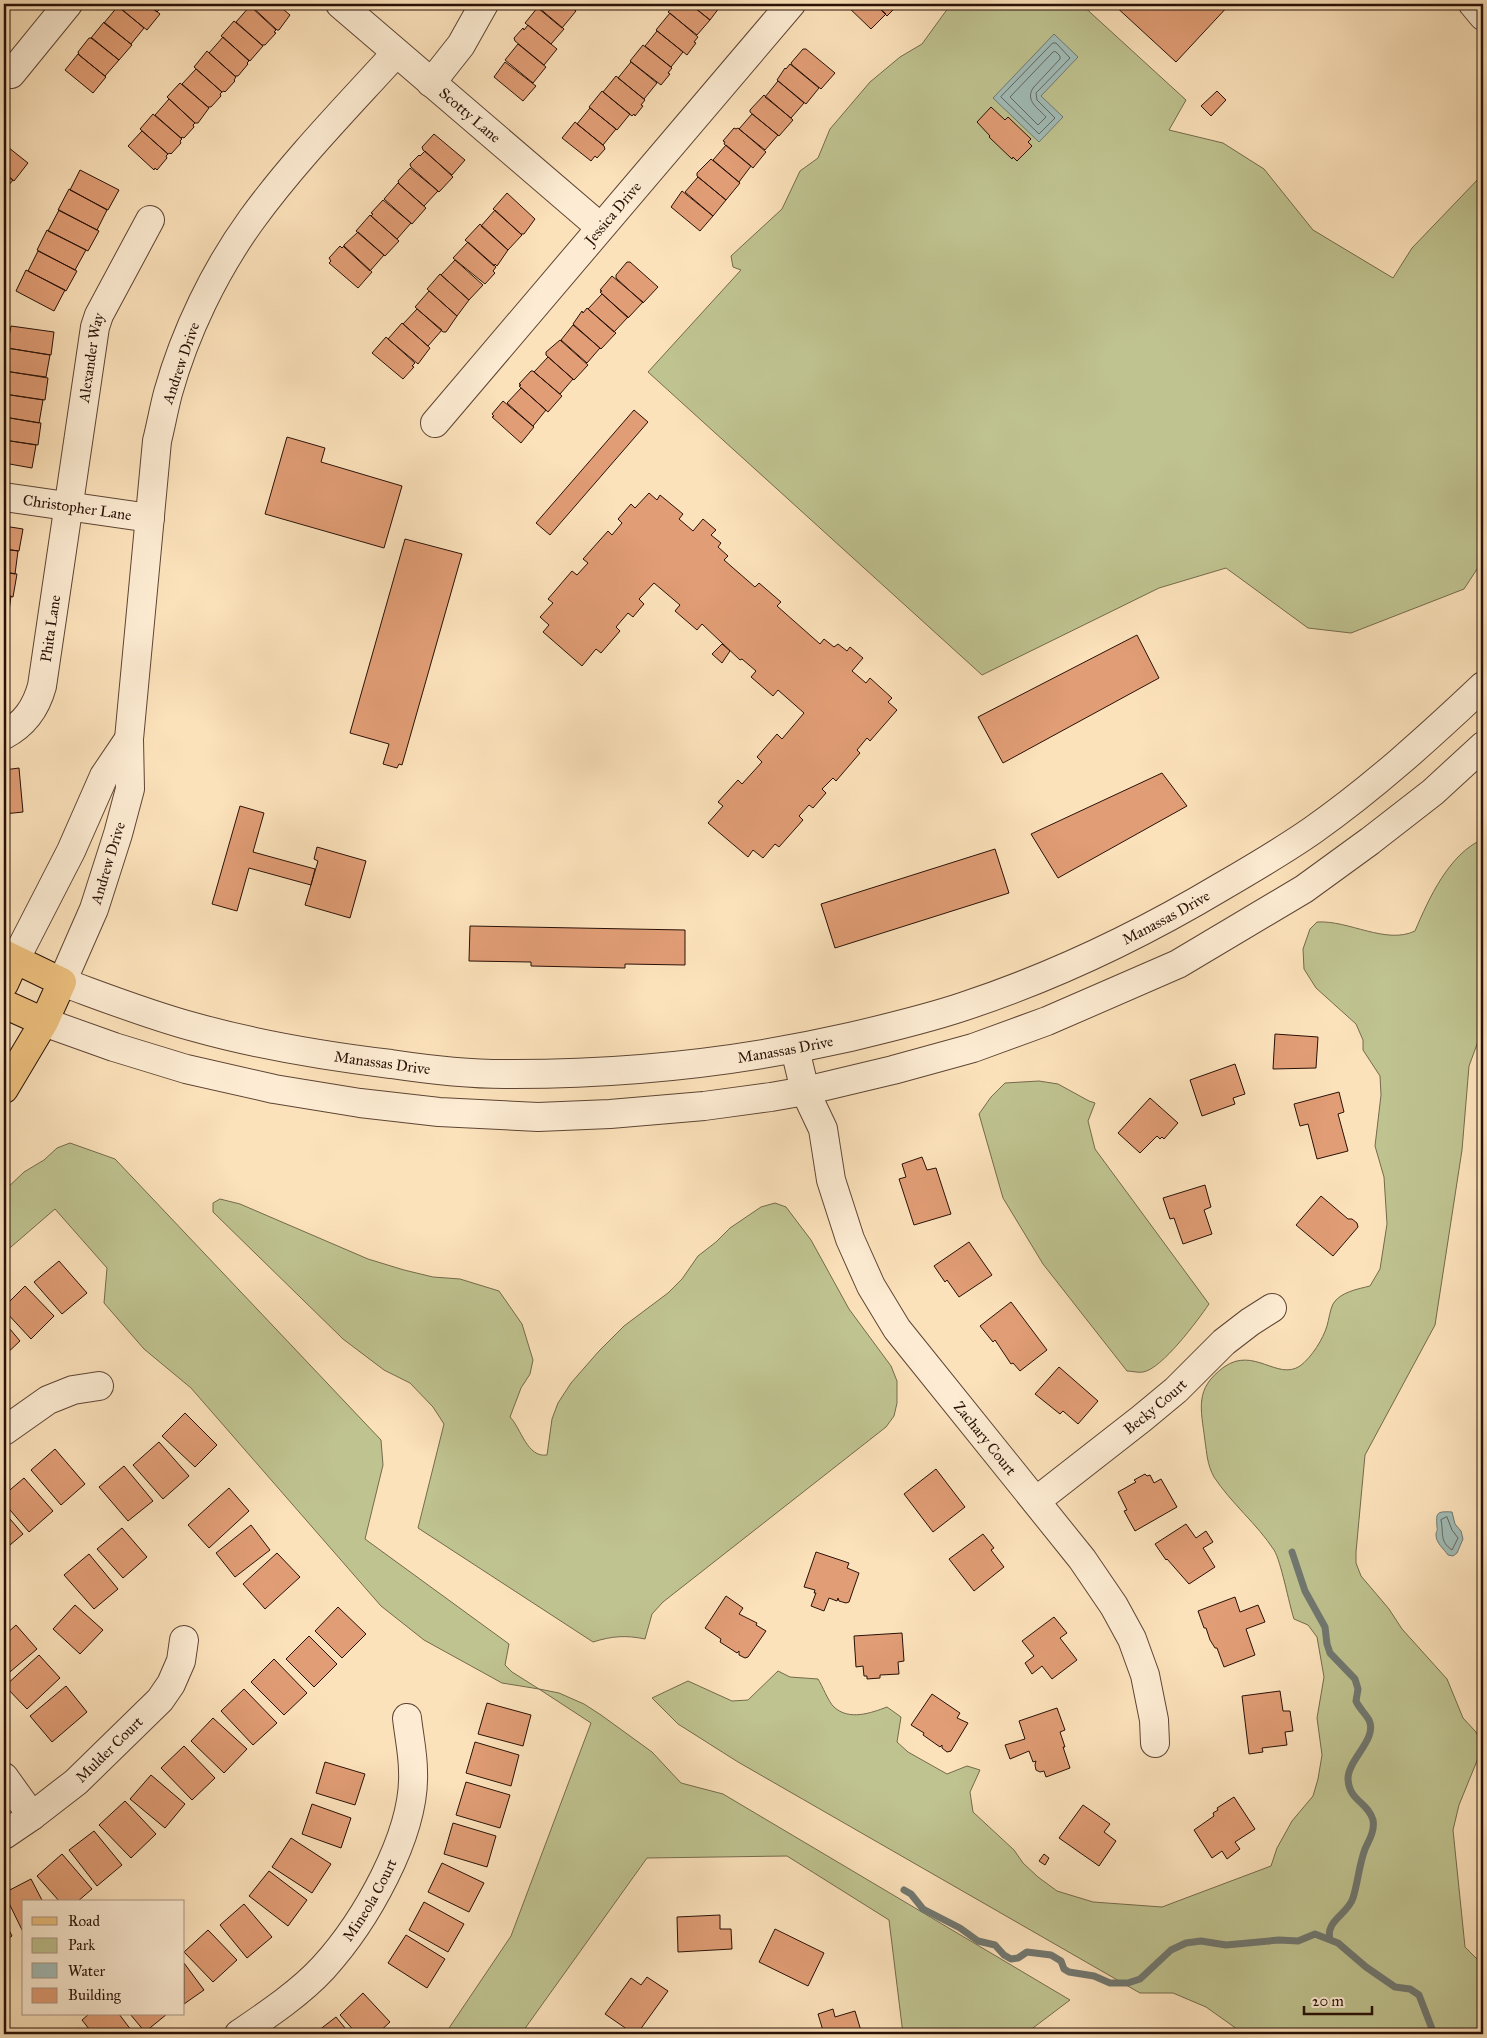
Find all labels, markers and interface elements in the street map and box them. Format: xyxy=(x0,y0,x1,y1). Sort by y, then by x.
street label: Scotty Lane xyxy=(435,84,504,147)
street label: Jessica Drive xyxy=(580,178,645,251)
street label: Alexander Way xyxy=(75,309,108,405)
street label: Andrew Drive xyxy=(158,320,203,407)
street label: Christopher Lane xyxy=(22,491,133,524)
street label: Phita Lane xyxy=(37,594,64,663)
street label: Andrew Drive xyxy=(87,820,129,907)
street label: Manassas Drive xyxy=(1119,887,1213,949)
street label: Manassas Drive xyxy=(736,1032,835,1067)
street label: Manassas Drive xyxy=(333,1047,431,1078)
street label: Becky Court xyxy=(1120,1375,1191,1438)
street label: Zachary Court xyxy=(950,1398,1021,1479)
street label: Mulder Court xyxy=(72,1712,147,1786)
street label: Mineola Court xyxy=(339,1855,401,1945)
legend xyxy=(22,1900,185,2016)
text: Road xyxy=(68,1912,100,1930)
text: Park xyxy=(68,1936,95,1954)
text: Water xyxy=(68,1962,105,1980)
scale bar xyxy=(1304,1983,1372,2015)
text: Building xyxy=(68,1986,122,2004)
text: 20 m xyxy=(1312,1992,1344,2010)

